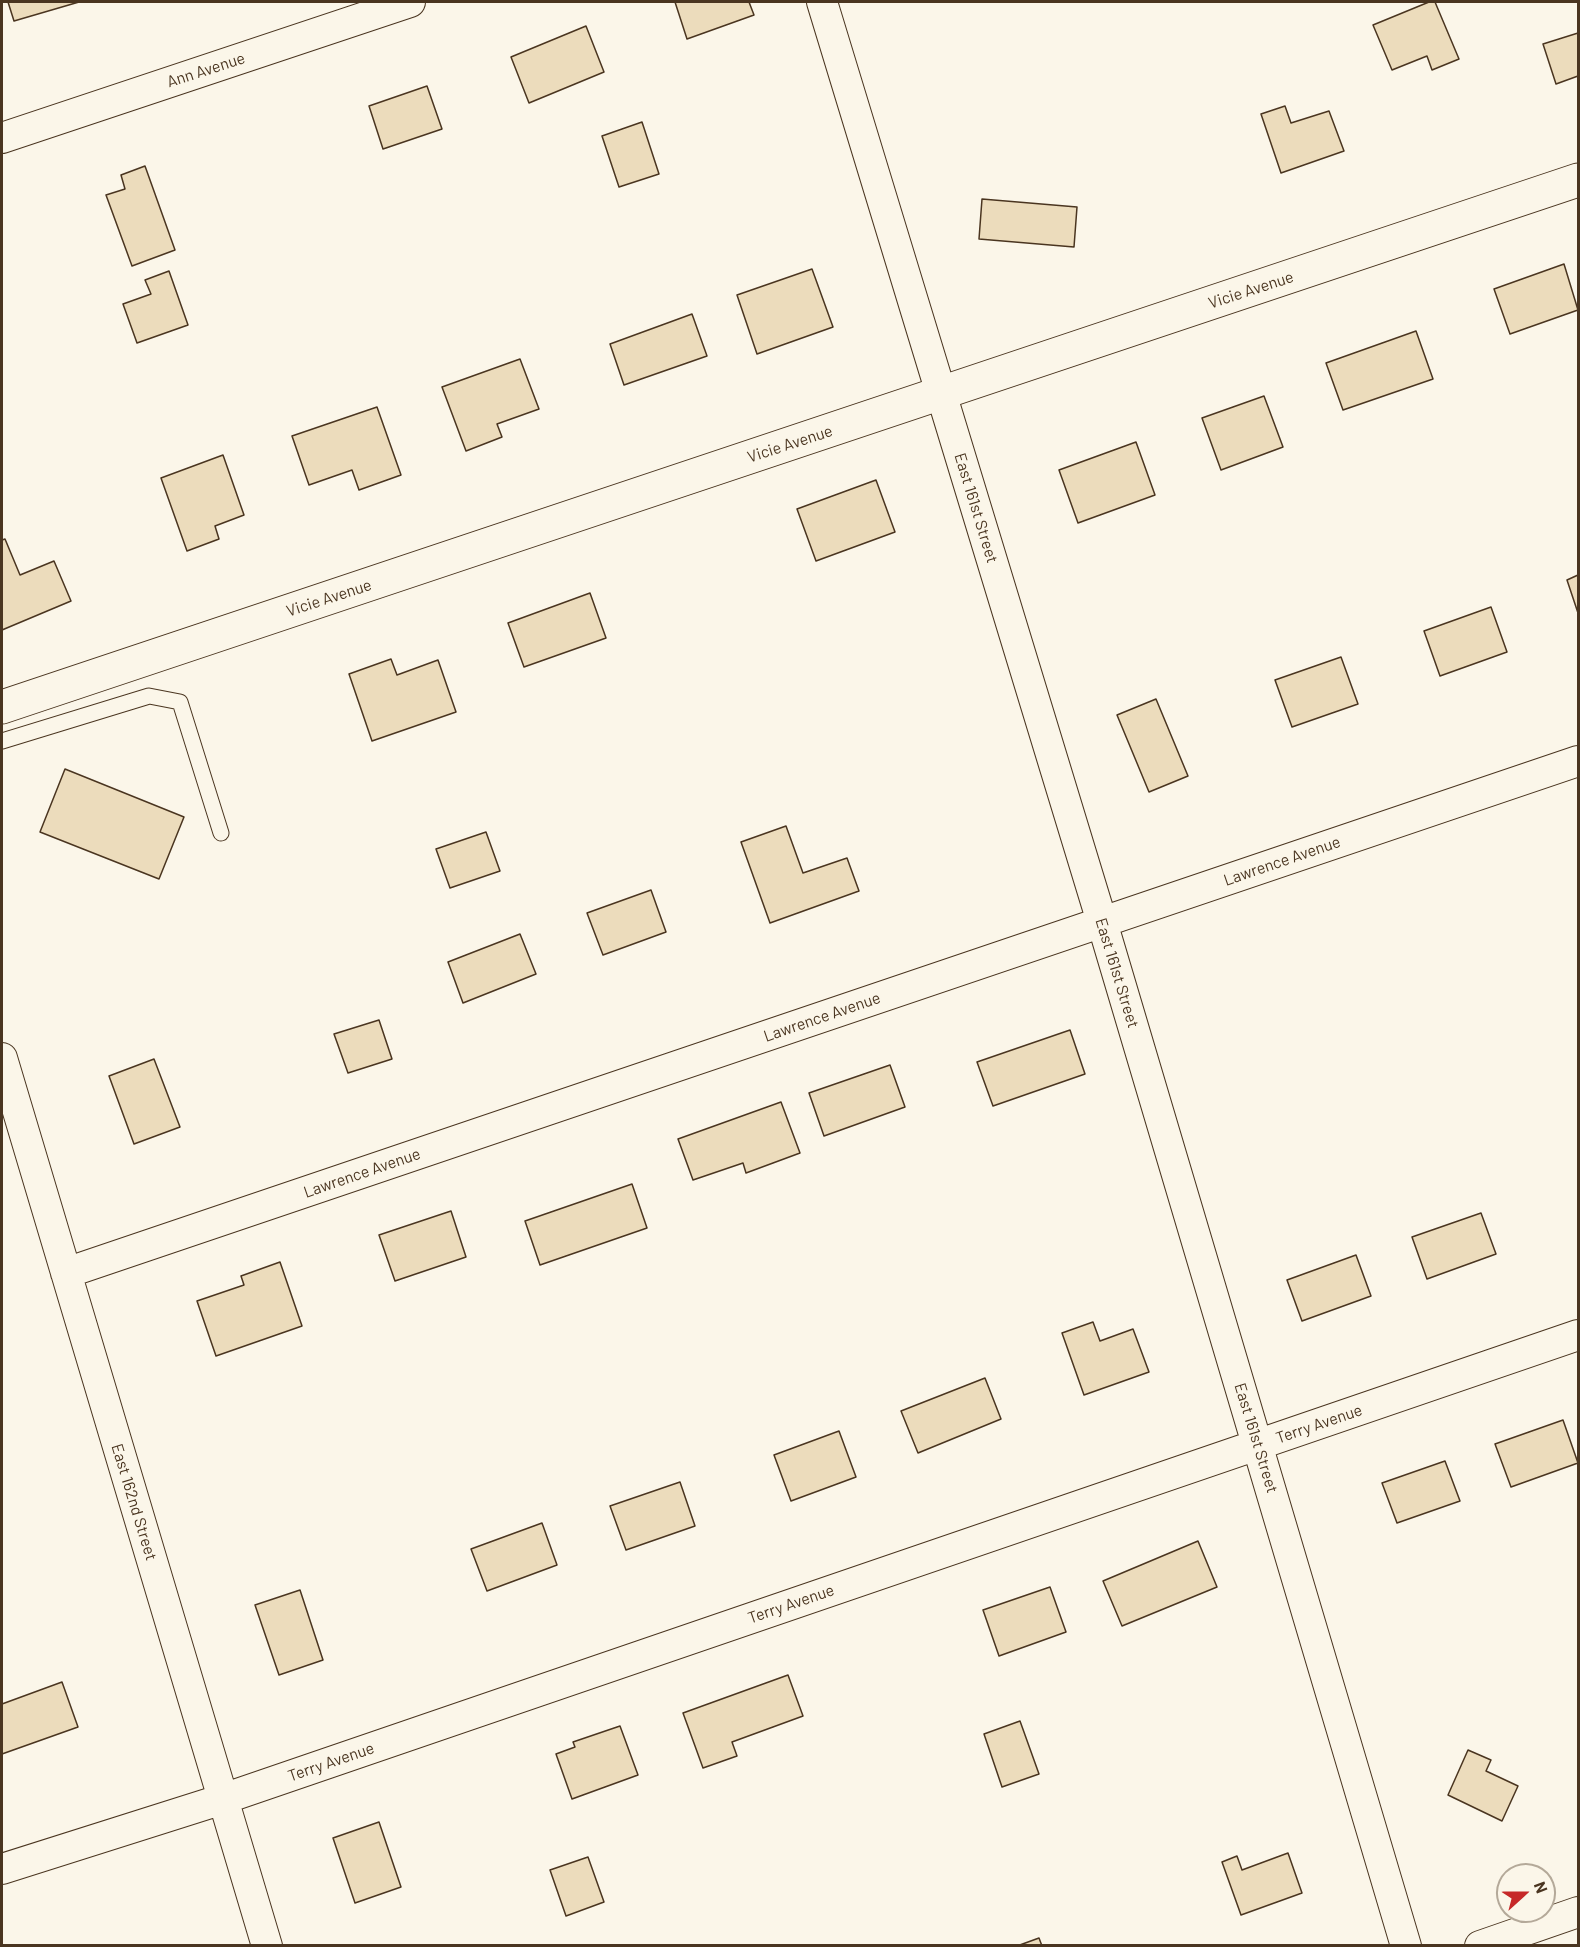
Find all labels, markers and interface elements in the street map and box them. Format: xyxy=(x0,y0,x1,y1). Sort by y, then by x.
street label: Ann Avenue xyxy=(165,48,247,92)
street label: Vicie Avenue xyxy=(1206,267,1296,313)
street label: Vicie Avenue xyxy=(745,421,835,467)
street label: East 161st Street xyxy=(950,451,1002,565)
street label: Vicie Avenue xyxy=(284,575,374,621)
street label: Lawrence Avenue xyxy=(1221,832,1343,890)
street label: East 161st Street xyxy=(1091,916,1143,1030)
street label: Lawrence Avenue xyxy=(761,988,883,1046)
street label: Lawrence Avenue xyxy=(301,1144,423,1202)
street label: East 161st Street xyxy=(1230,1381,1282,1495)
street label: Terry Avenue xyxy=(1273,1400,1365,1448)
street label: East 162nd Street xyxy=(107,1441,161,1563)
street label: Terry Avenue xyxy=(745,1580,837,1628)
street label: Terry Avenue xyxy=(285,1738,377,1786)
north arrow xyxy=(1496,1863,1556,1923)
text: N xyxy=(1531,1879,1552,1895)

